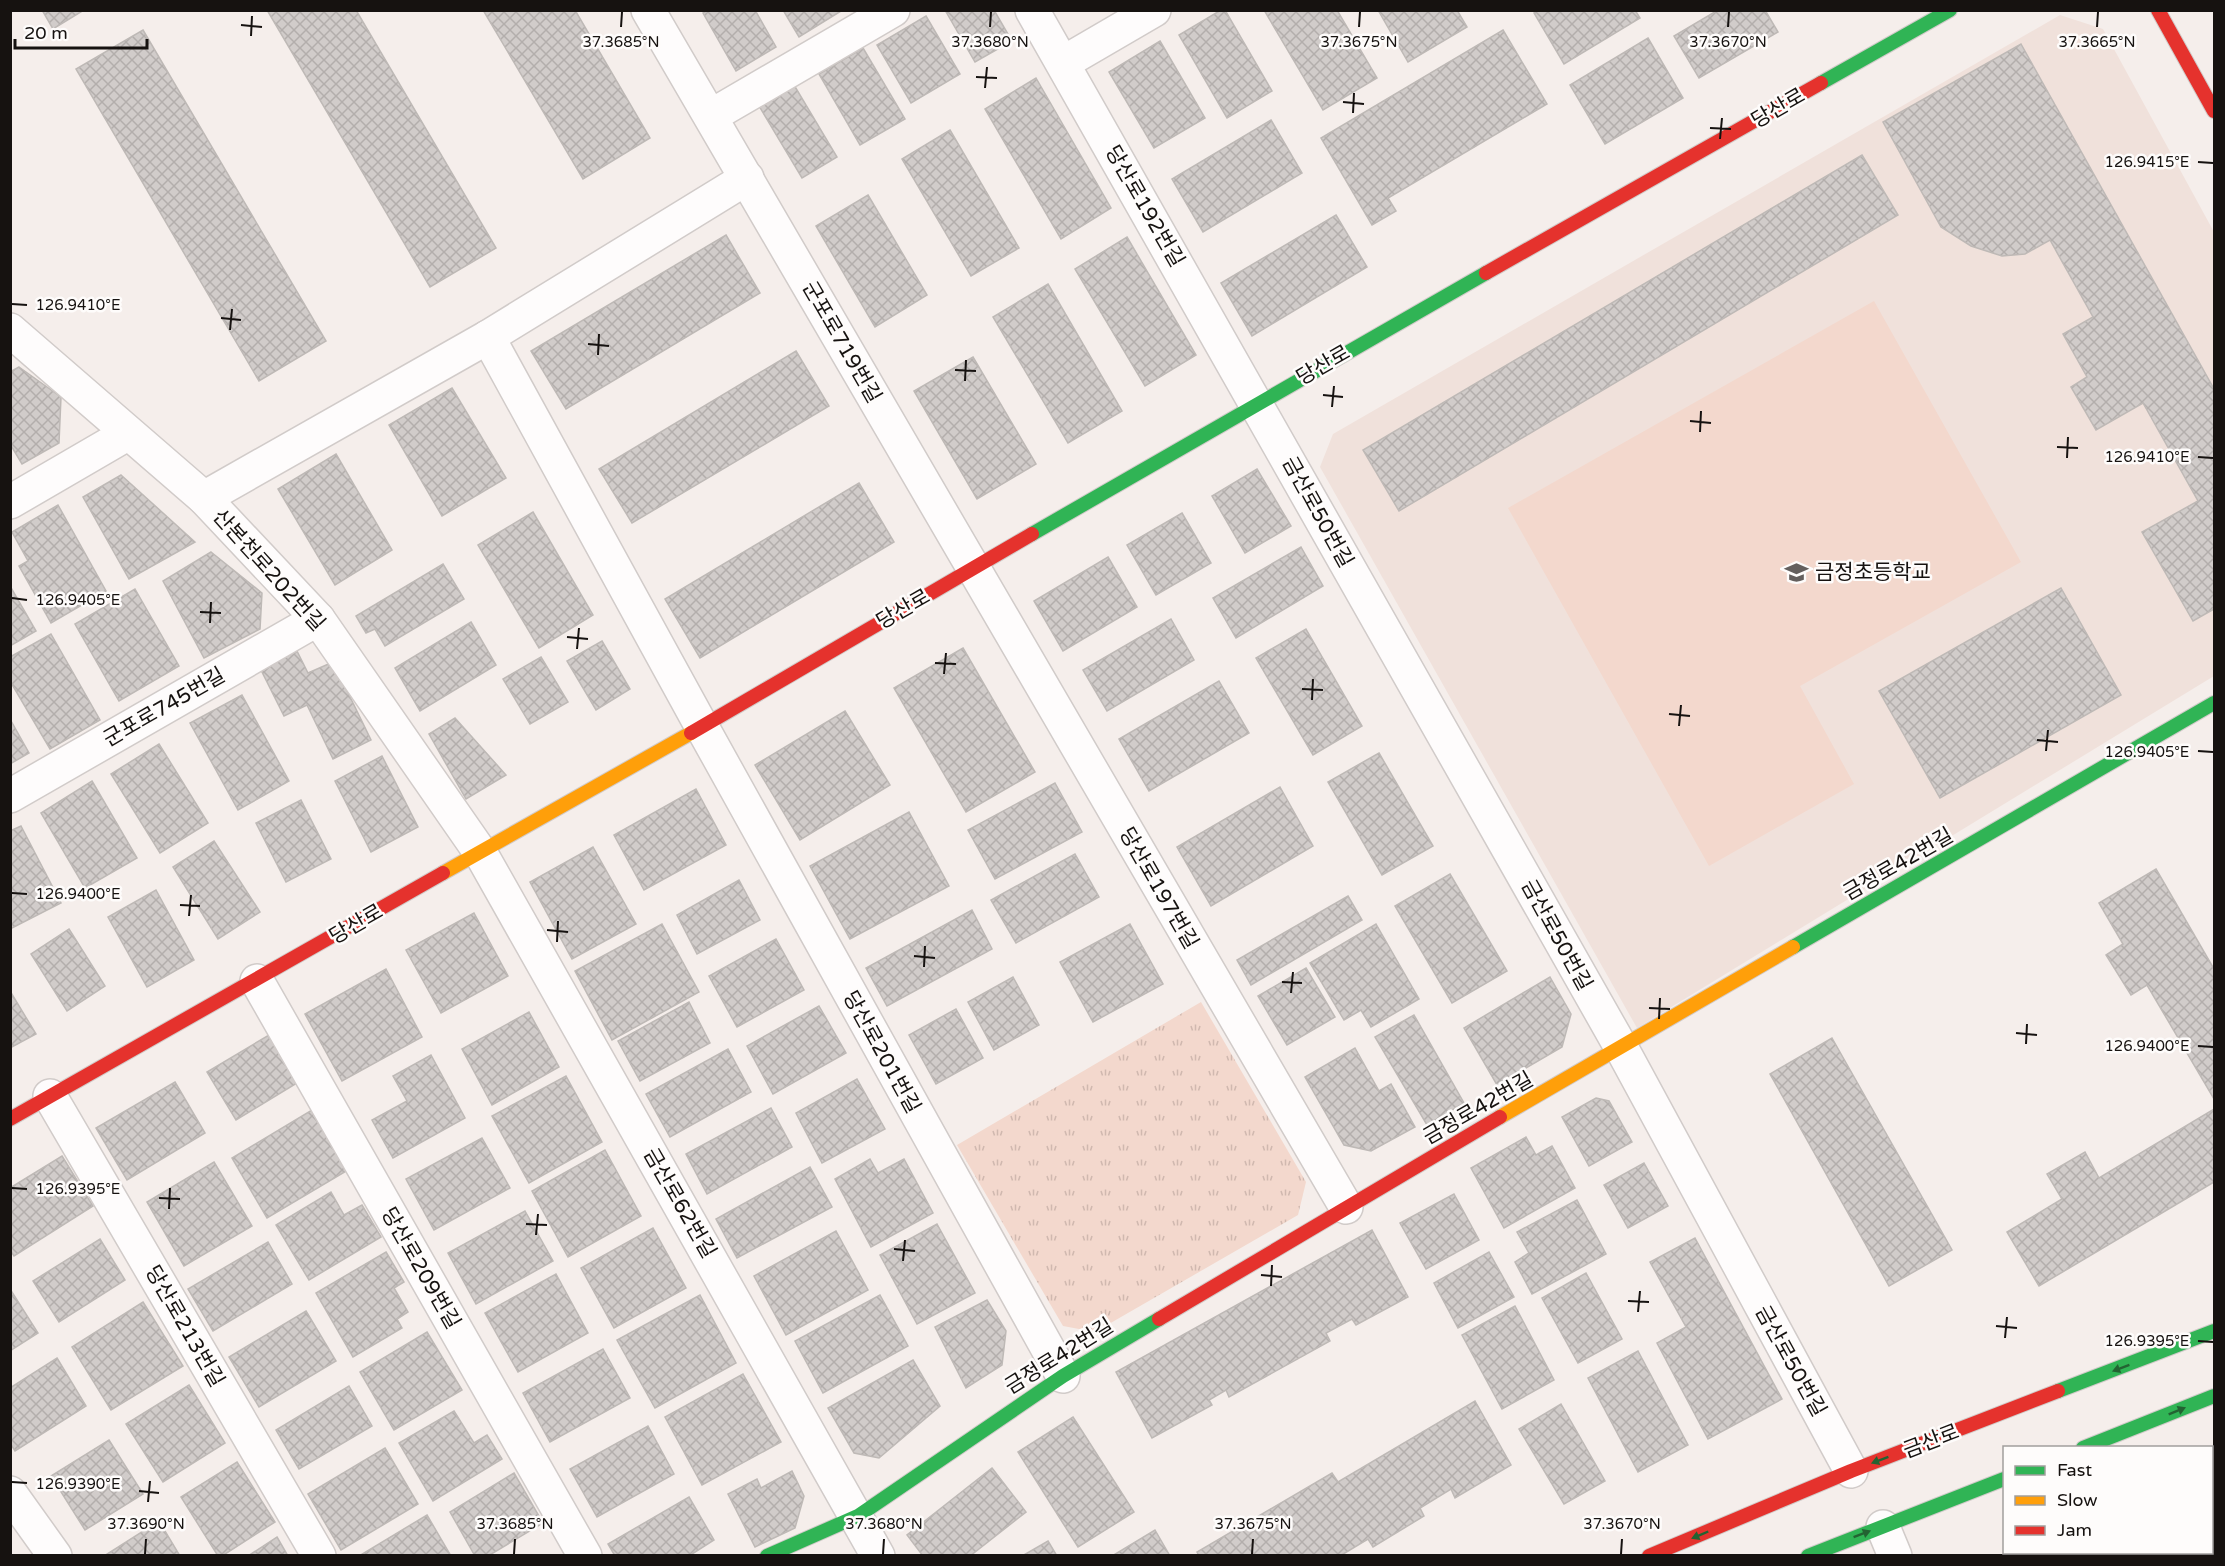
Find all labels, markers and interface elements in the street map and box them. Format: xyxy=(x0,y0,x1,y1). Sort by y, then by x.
scale bar xyxy=(15,12,147,50)
text: 20 m xyxy=(24,22,68,44)
text: 37.3685°N xyxy=(582,33,660,51)
text: 37.3680°N xyxy=(951,33,1029,51)
text: 37.3675°N xyxy=(1320,33,1398,51)
text: 37.3670°N xyxy=(1689,33,1767,51)
text: 37.3665°N xyxy=(2058,33,2136,51)
street label: 당산로 xyxy=(1747,83,1810,134)
street label: 당산로192번길 xyxy=(1100,141,1189,271)
text: 126.9415°E xyxy=(2105,153,2189,171)
street label: 군포로719번길 xyxy=(797,277,886,407)
text: 126.9410°E xyxy=(35,296,121,314)
street label: 당산로 xyxy=(1292,340,1355,391)
text: 126.9410°E xyxy=(2104,448,2190,466)
street label: 금산로50번길 xyxy=(1277,452,1358,572)
street label: 산본천로202번길 xyxy=(207,504,330,636)
school or university icon: 금정초등학교 xyxy=(1784,559,1810,585)
place label: 금정초등학교 xyxy=(1815,560,1931,585)
street label: 당산로 xyxy=(872,584,935,635)
text: 126.9405°E xyxy=(36,591,120,609)
street label: 군포로745번길 xyxy=(99,663,229,752)
text: 126.9405°E xyxy=(2105,743,2189,761)
street label: 당산로197번길 xyxy=(1114,823,1203,953)
street label: 금정로42번길 xyxy=(1839,823,1958,906)
street label: 금산로50번길 xyxy=(1516,875,1597,995)
text: 126.9400°E xyxy=(35,885,121,903)
street label: 당산로 xyxy=(325,899,388,950)
street label: 당산로201번길 xyxy=(838,987,926,1118)
text: 126.9400°E xyxy=(2104,1037,2190,1055)
street label: 금정로42번길 xyxy=(1419,1067,1538,1150)
street label: 금산로62번길 xyxy=(638,1144,721,1263)
text: 126.9395°E xyxy=(36,1180,120,1198)
street label: 당산로209번길 xyxy=(376,1203,465,1333)
street label: 당산로213번길 xyxy=(140,1261,229,1391)
street label: 금산로50번길 xyxy=(1750,1301,1831,1421)
street label: 금정로42번길 xyxy=(1000,1313,1118,1400)
text: 126.9395°E xyxy=(2105,1332,2189,1350)
one-way arrow xyxy=(2112,1363,2130,1373)
one-way arrow xyxy=(2168,1405,2186,1415)
street label: 금산로 xyxy=(1900,1419,1963,1464)
legend xyxy=(2003,1446,2213,1554)
one-way arrow xyxy=(1871,1456,1889,1466)
text: Fast xyxy=(2057,1459,2092,1481)
text: 126.9390°E xyxy=(35,1475,121,1493)
text: Slow xyxy=(2057,1489,2098,1511)
text: 37.3690°N xyxy=(107,1515,185,1533)
text: 37.3685°N xyxy=(476,1515,554,1533)
text: 37.3680°N xyxy=(845,1515,923,1533)
text: 37.3675°N xyxy=(1214,1515,1292,1533)
text: 37.3670°N xyxy=(1583,1515,1661,1533)
text: Jam xyxy=(2057,1519,2092,1541)
one-way arrow xyxy=(1854,1529,1872,1539)
one-way arrow xyxy=(1690,1530,1708,1540)

